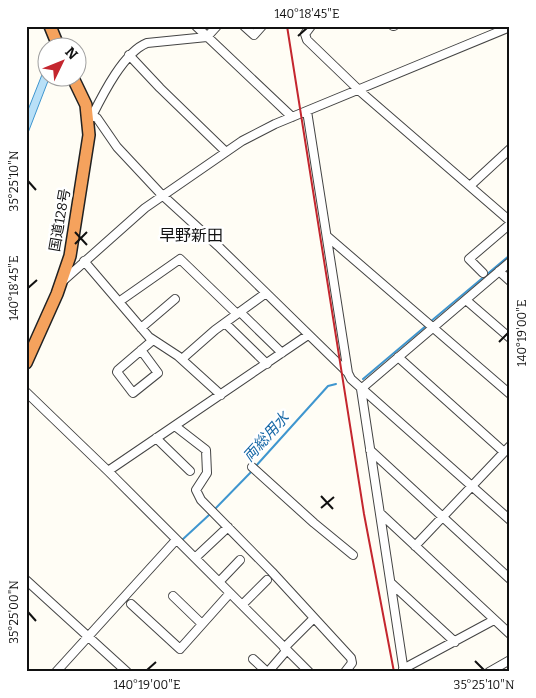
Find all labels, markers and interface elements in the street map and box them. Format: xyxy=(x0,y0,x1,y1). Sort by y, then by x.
text: 140°18'45"E xyxy=(275,7,339,21)
north arrow xyxy=(38,38,88,88)
text: N xyxy=(61,44,81,63)
text: 35°25'10"N xyxy=(7,150,21,211)
street label: 国道128号 xyxy=(46,187,74,253)
district label: 早野新田 xyxy=(159,226,223,245)
text: 140°18'45"E xyxy=(7,256,21,320)
text: 140°19'00"E xyxy=(515,300,529,366)
water label: 両総用水 xyxy=(239,407,294,465)
text: 35°25'00"N xyxy=(7,580,21,644)
text: 140°19'00"E xyxy=(114,678,180,692)
text: 35°25'10"N xyxy=(454,678,515,692)

